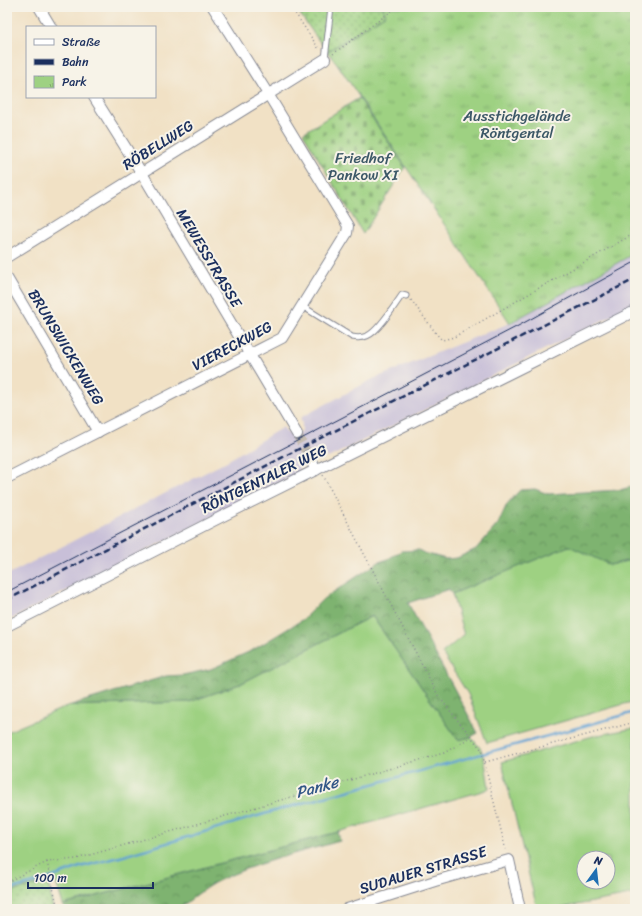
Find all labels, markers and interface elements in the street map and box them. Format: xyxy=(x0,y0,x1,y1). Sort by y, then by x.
legend xyxy=(26,26,156,98)
text: Straße xyxy=(62,31,100,53)
text: Bahn xyxy=(62,51,89,73)
text: Park xyxy=(62,71,87,93)
park label: Ausstichgelände Röntgental xyxy=(462,103,571,146)
street label: RÖBELLWEG xyxy=(117,113,199,177)
park label: Friedhof Pankow XI xyxy=(328,145,399,188)
street label: MEWESSTRASSE xyxy=(169,203,250,314)
street label: BRUNSWICKENWEG xyxy=(21,284,111,411)
street label: VIERECKWEG xyxy=(187,314,277,378)
street label: RÖNTGENTALER WEG xyxy=(197,437,332,521)
water label: Panke xyxy=(292,767,343,807)
street label: SUDAUER STRASSE xyxy=(356,838,492,902)
north arrow xyxy=(576,850,616,890)
text: N xyxy=(591,850,605,871)
scale bar xyxy=(28,864,153,890)
text: 100 m xyxy=(34,867,67,889)

